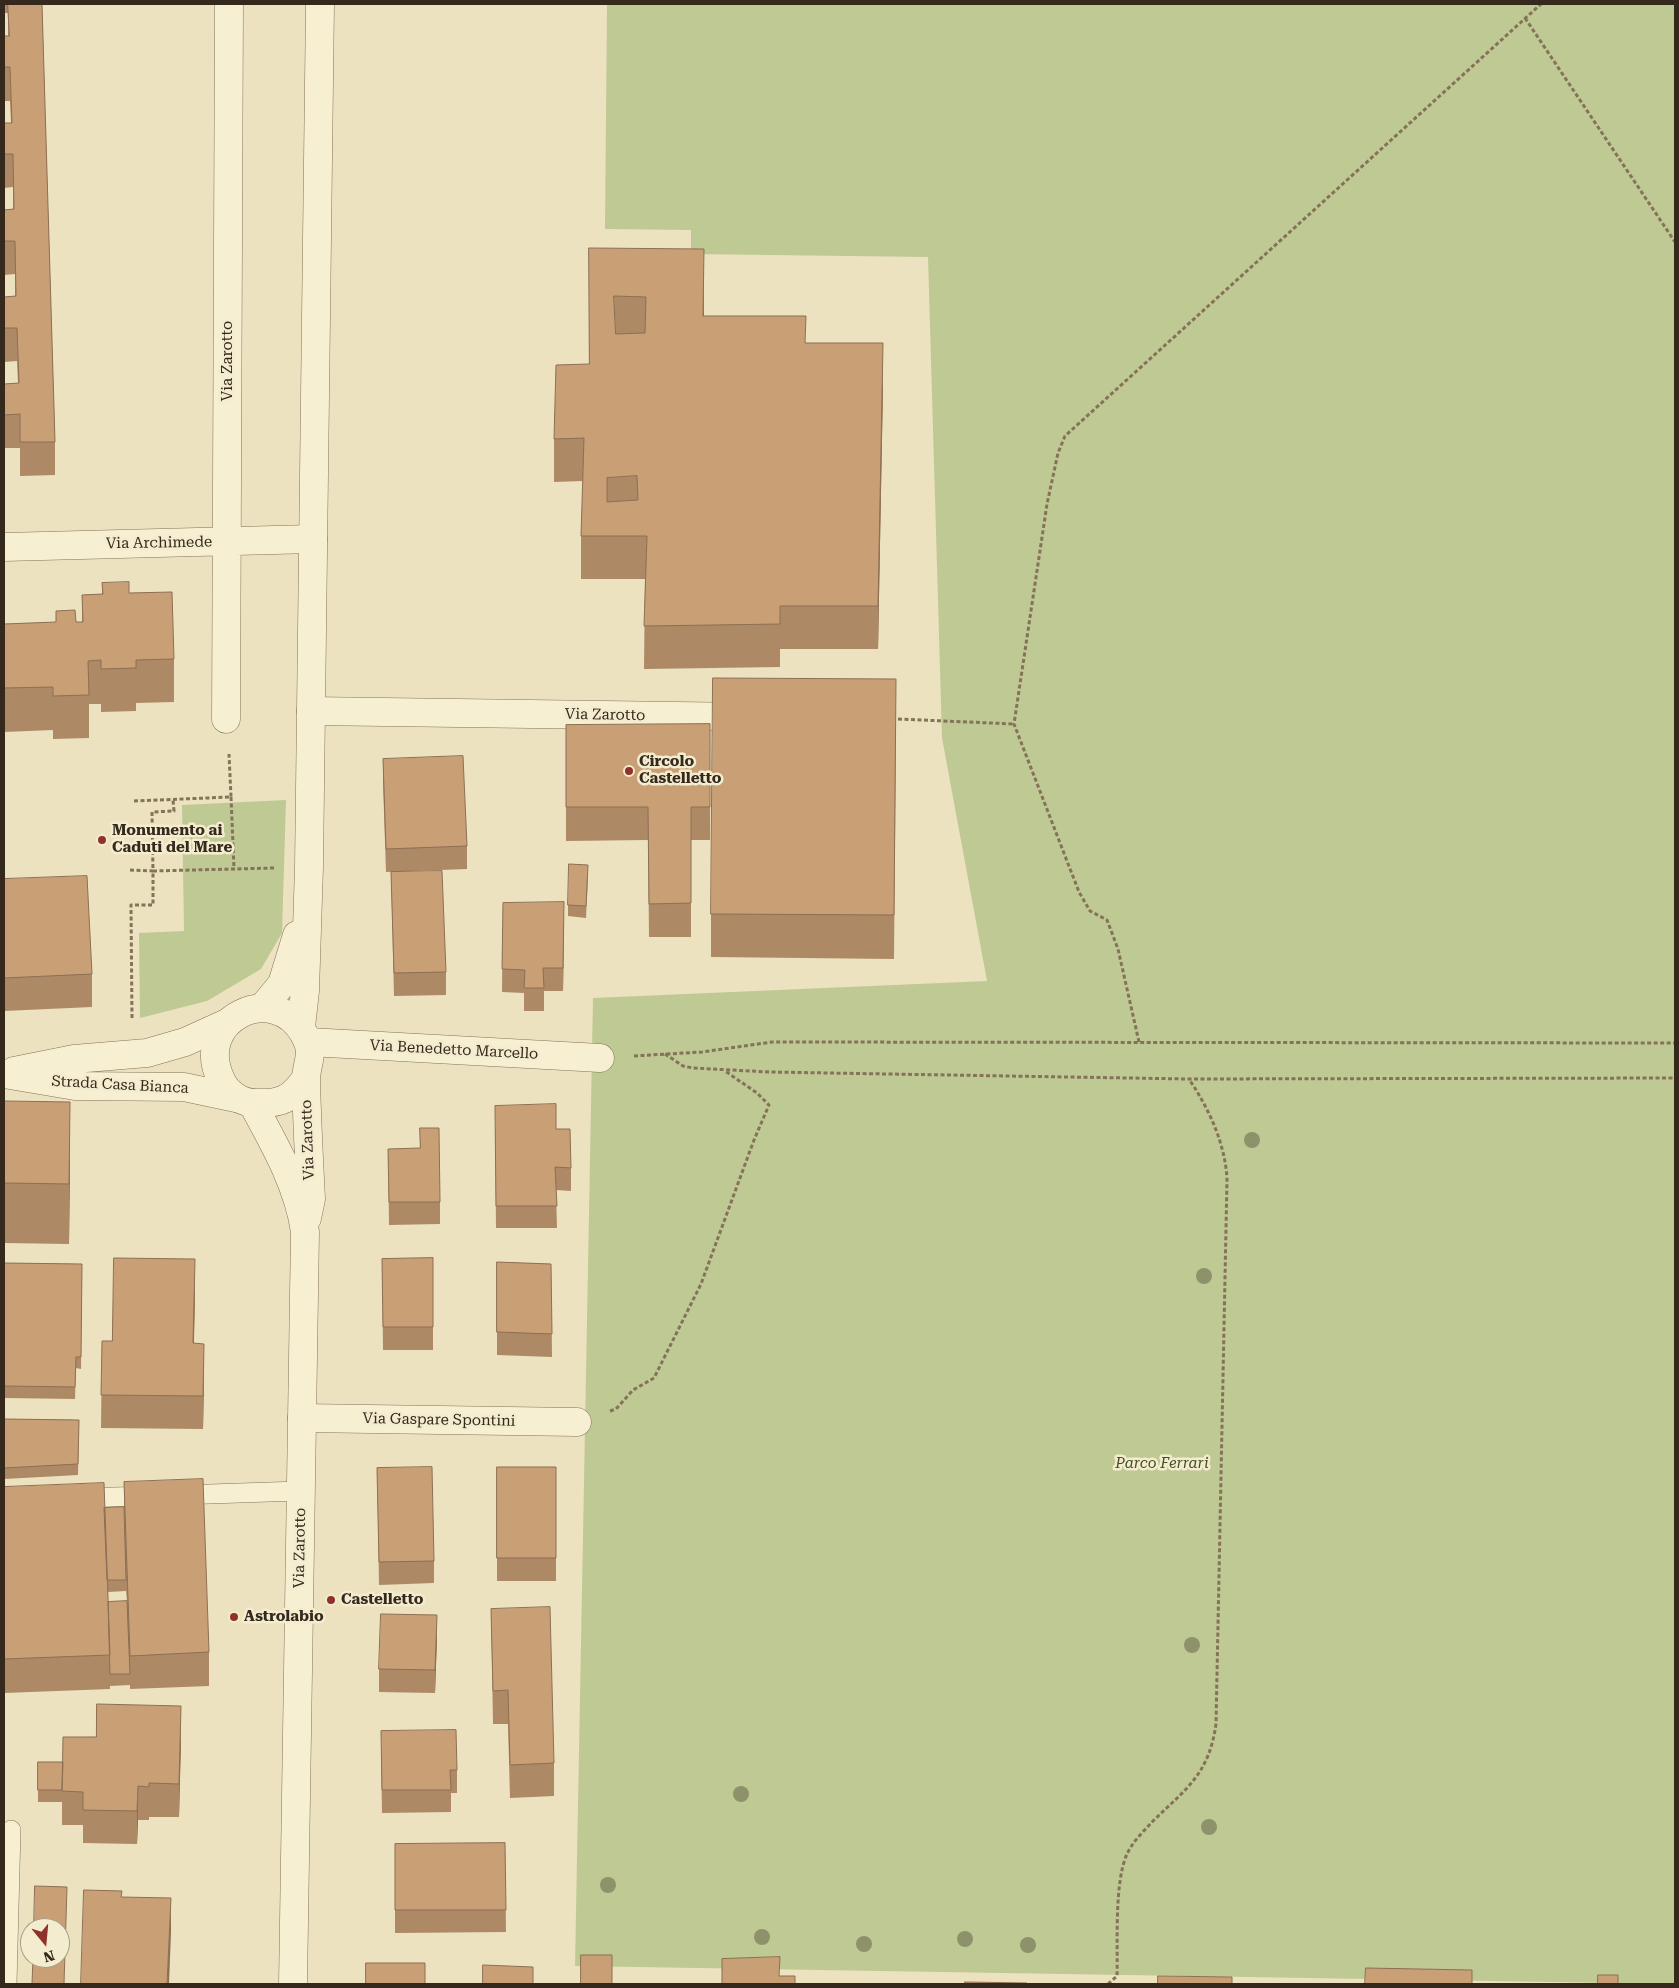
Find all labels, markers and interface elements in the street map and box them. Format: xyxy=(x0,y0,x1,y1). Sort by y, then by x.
street label: Via Zarotto xyxy=(219,321,237,401)
street label: Via Archimede xyxy=(106,533,212,553)
street label: Via Zarotto xyxy=(565,705,645,725)
place label: Circolo Castelletto xyxy=(639,753,721,788)
marker: Circolo Castelletto xyxy=(623,765,635,777)
place label: Monumento ai Caduti del Mare xyxy=(112,822,232,857)
marker: Monumento ai Caduti del Mare xyxy=(96,834,108,846)
street label: Via Benedetto Marcello xyxy=(369,1037,539,1063)
street label: Strada Casa Bianca xyxy=(51,1072,189,1098)
street label: Via Zarotto xyxy=(298,1099,318,1181)
street label: Via Gaspare Spontini xyxy=(362,1410,516,1430)
park label: Parco Ferrari xyxy=(1115,1455,1209,1473)
street label: Via Zarotto xyxy=(290,1508,310,1588)
place label: Castelletto xyxy=(341,1591,423,1609)
marker: Castelletto xyxy=(325,1594,337,1606)
place label: Astrolabio xyxy=(244,1608,324,1626)
marker: Astrolabio xyxy=(228,1611,240,1623)
north arrow xyxy=(20,1918,70,1968)
text: N xyxy=(42,1947,57,1966)

